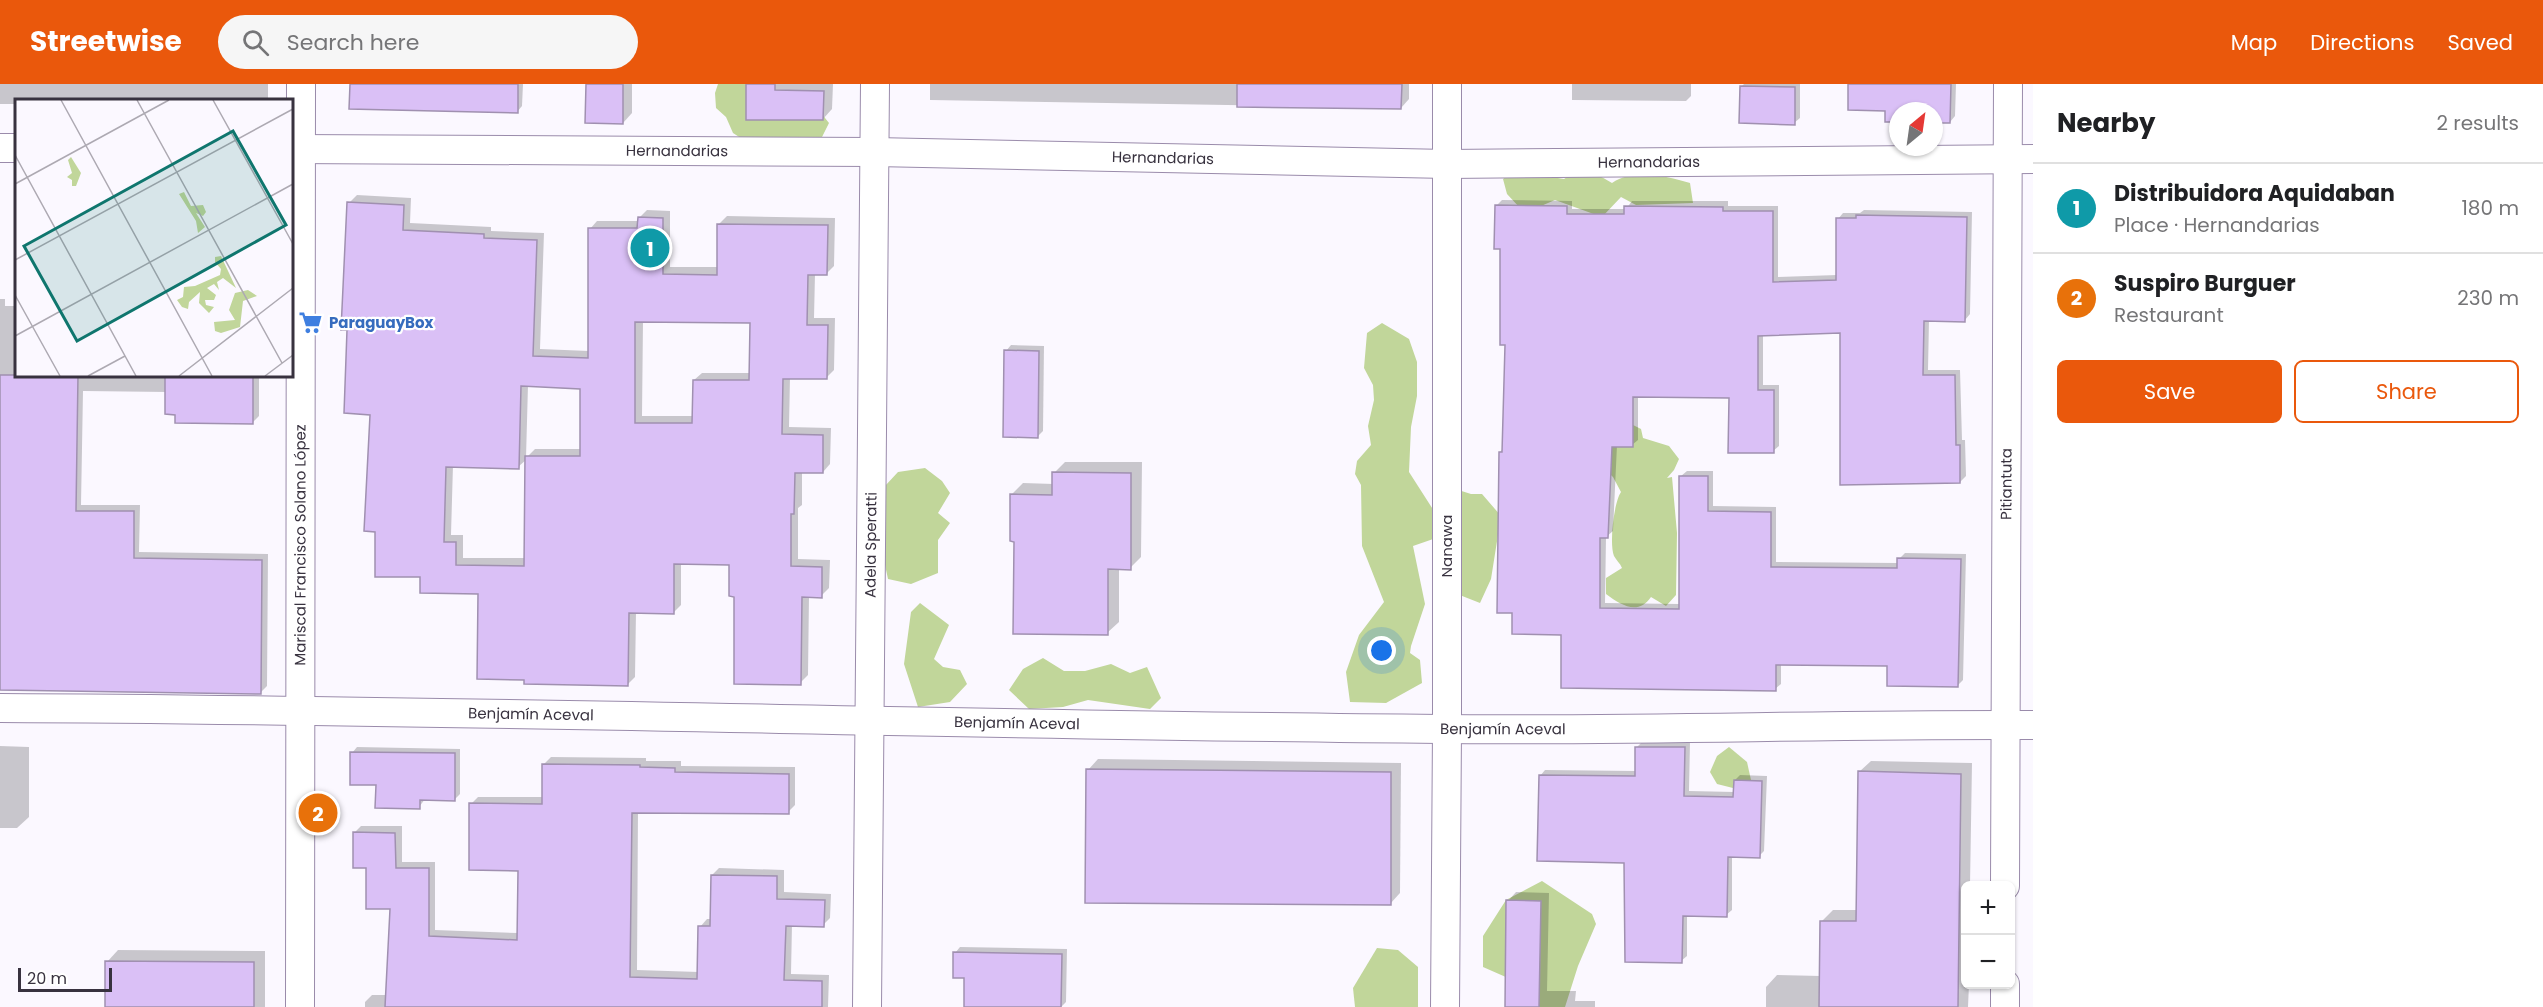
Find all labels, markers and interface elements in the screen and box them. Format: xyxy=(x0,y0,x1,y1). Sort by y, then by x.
search box xyxy=(218,15,638,69)
text: Streetwise xyxy=(30,22,182,61)
icon: search xyxy=(239,26,272,59)
text: Search here xyxy=(287,27,419,58)
text: Map xyxy=(2231,28,2277,57)
text: Directions xyxy=(2310,28,2414,57)
text: Saved xyxy=(2447,28,2513,57)
inset map xyxy=(15,99,292,376)
north arrow xyxy=(1889,102,1943,156)
text: Nearby xyxy=(2057,105,2155,141)
text: 2 results xyxy=(2436,109,2519,137)
street label: Hernandarias xyxy=(626,140,728,161)
street label: Hernandarias xyxy=(1112,146,1214,169)
street label: Hernandarias xyxy=(1598,151,1700,173)
text: Distribuidora Aquidaban xyxy=(2114,178,2395,209)
text: 1 xyxy=(2073,194,2080,222)
text: 180 m xyxy=(2461,194,2519,222)
text: Place · Hernandarias xyxy=(2114,211,2320,239)
pin: 1 xyxy=(630,226,670,270)
text: Suspiro Burguer xyxy=(2114,268,2296,299)
text: 2 xyxy=(2071,284,2082,312)
text: 230 m xyxy=(2457,284,2519,312)
text: Restaurant xyxy=(2114,301,2224,329)
supermarket icon: ParaguayBox xyxy=(298,310,324,336)
place label: ParaguayBox xyxy=(329,312,434,333)
button: Save xyxy=(2057,360,2282,423)
button: Share xyxy=(2294,360,2519,423)
street label: Mariscal Francisco Solano López xyxy=(289,424,311,666)
street label: Pitiantuta xyxy=(1995,448,2017,520)
street label: Adela Speratti xyxy=(860,492,881,598)
street label: Nanawa xyxy=(1436,515,1457,577)
your location xyxy=(1367,636,1396,665)
street label: Benjamín Aceval xyxy=(468,702,594,725)
street label: Benjamín Aceval xyxy=(954,711,1080,734)
street label: Benjamín Aceval xyxy=(1440,718,1566,739)
pin: 2 xyxy=(298,790,338,836)
map controls xyxy=(1961,881,2015,989)
button: + xyxy=(1961,881,2015,935)
button: − xyxy=(1961,935,2015,989)
scale bar xyxy=(18,965,112,992)
text: 20 m xyxy=(27,967,67,990)

